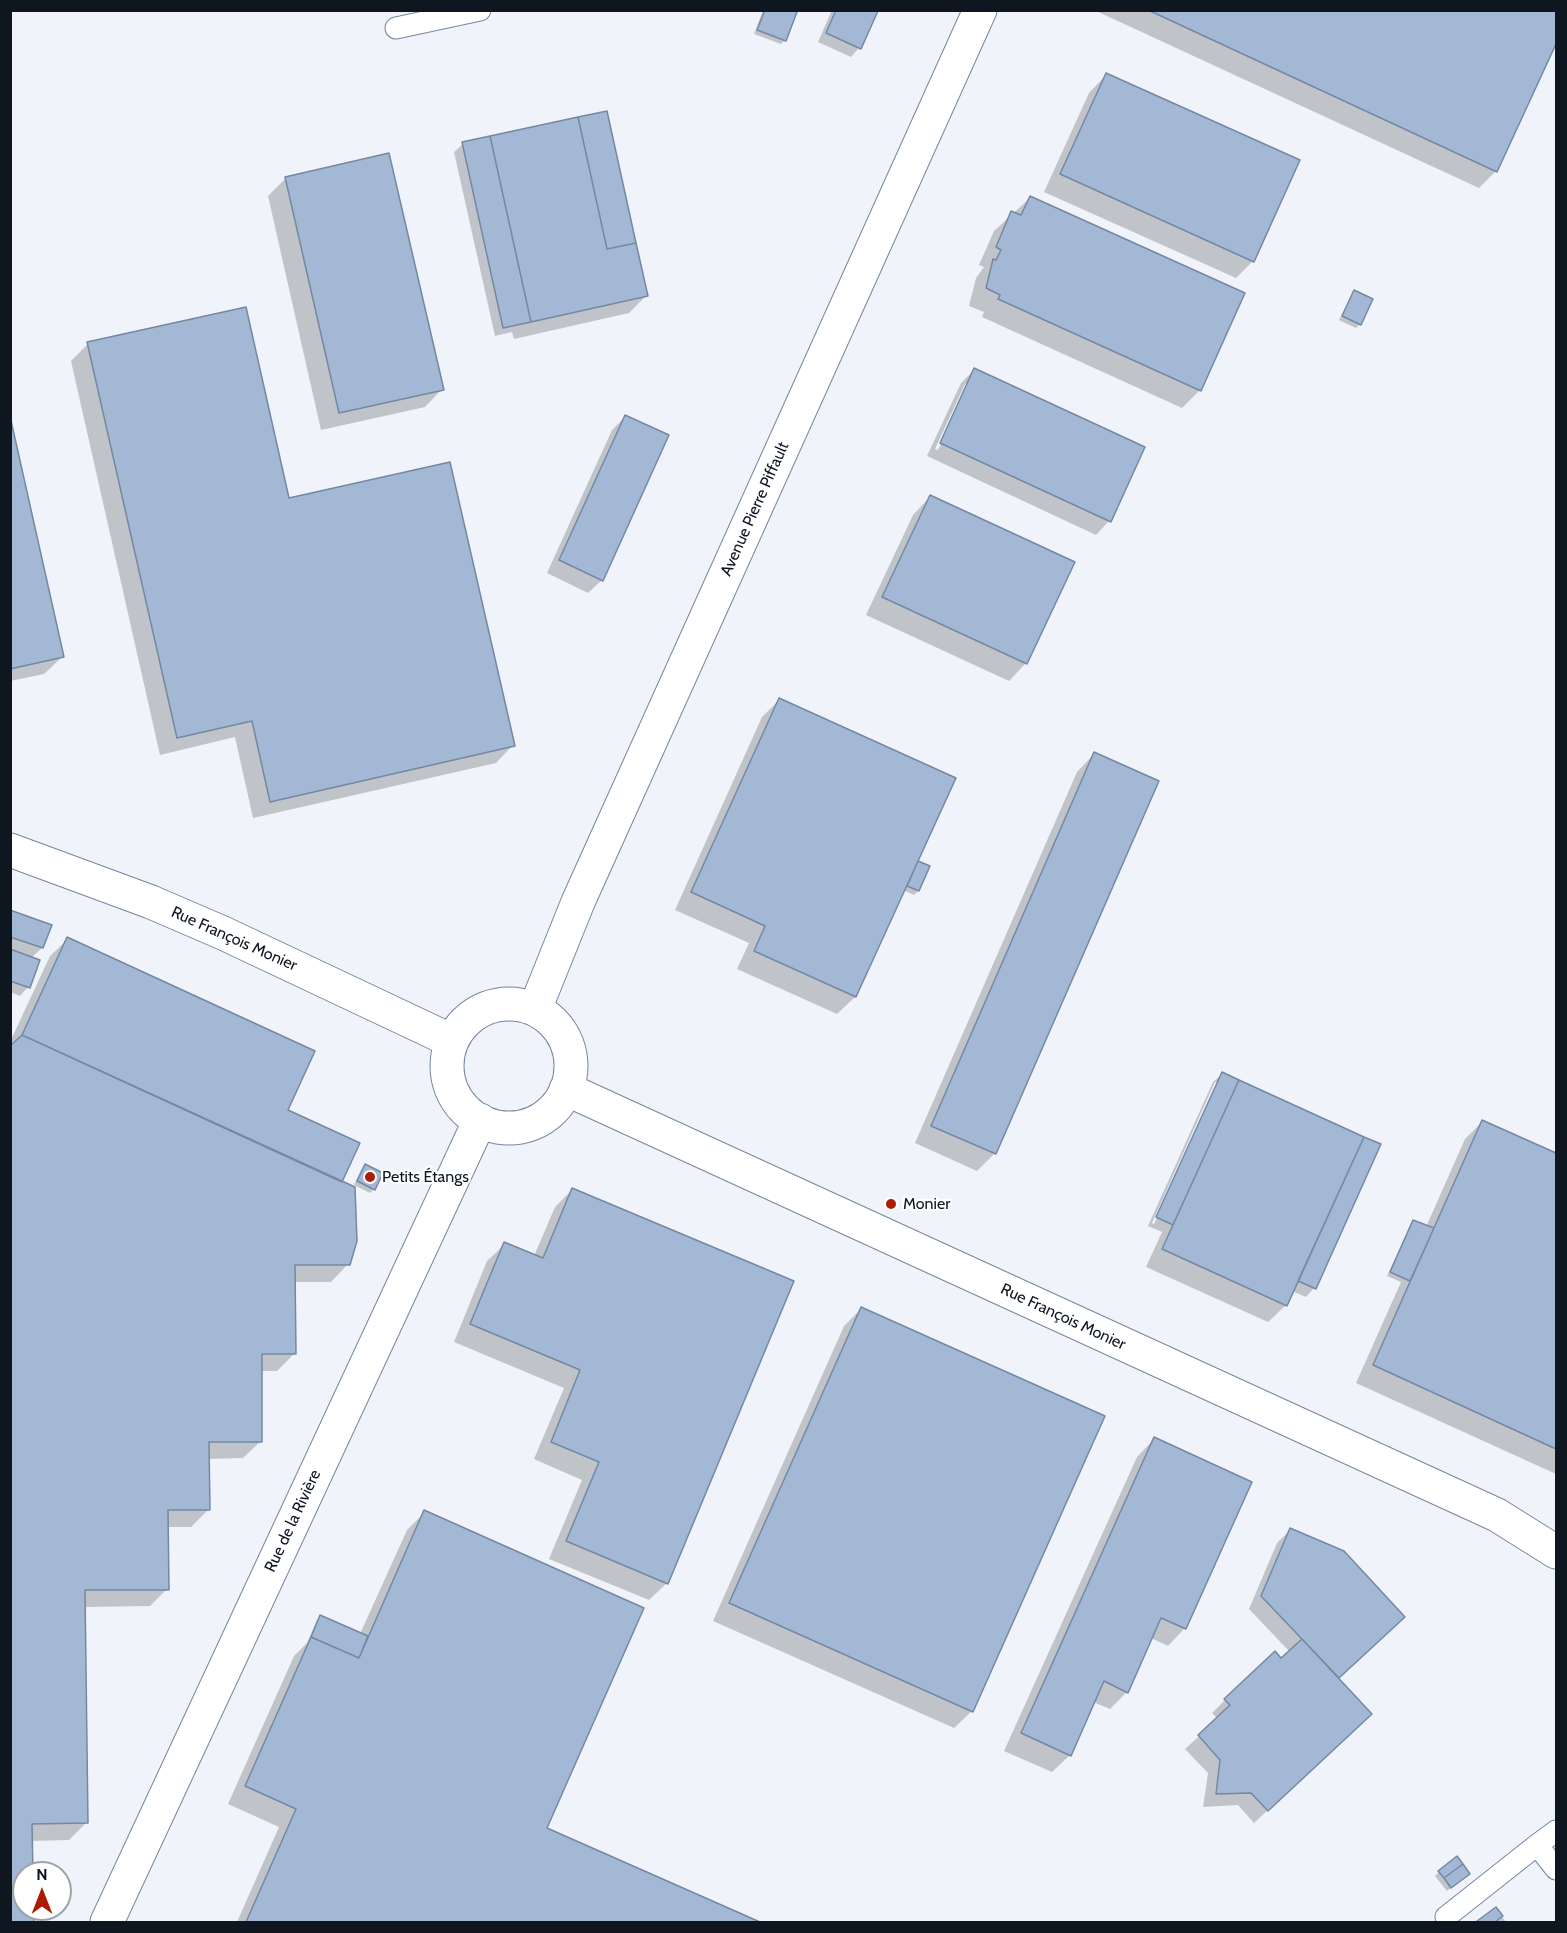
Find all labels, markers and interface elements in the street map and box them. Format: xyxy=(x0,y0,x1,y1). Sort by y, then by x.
street label: Avenue Pierre Piffault xyxy=(717,439,793,579)
street label: Rue François Monier xyxy=(168,903,300,975)
place label: Petits Étangs xyxy=(382,1167,469,1187)
marker: Petits Étangs xyxy=(363,1170,377,1184)
place label: Monier xyxy=(903,1194,950,1214)
marker: Monier xyxy=(884,1197,898,1211)
street label: Rue François Monier xyxy=(997,1280,1129,1354)
street label: Rue de la Rivière xyxy=(261,1467,325,1575)
north arrow xyxy=(12,1861,72,1921)
text: N xyxy=(36,1865,48,1884)

